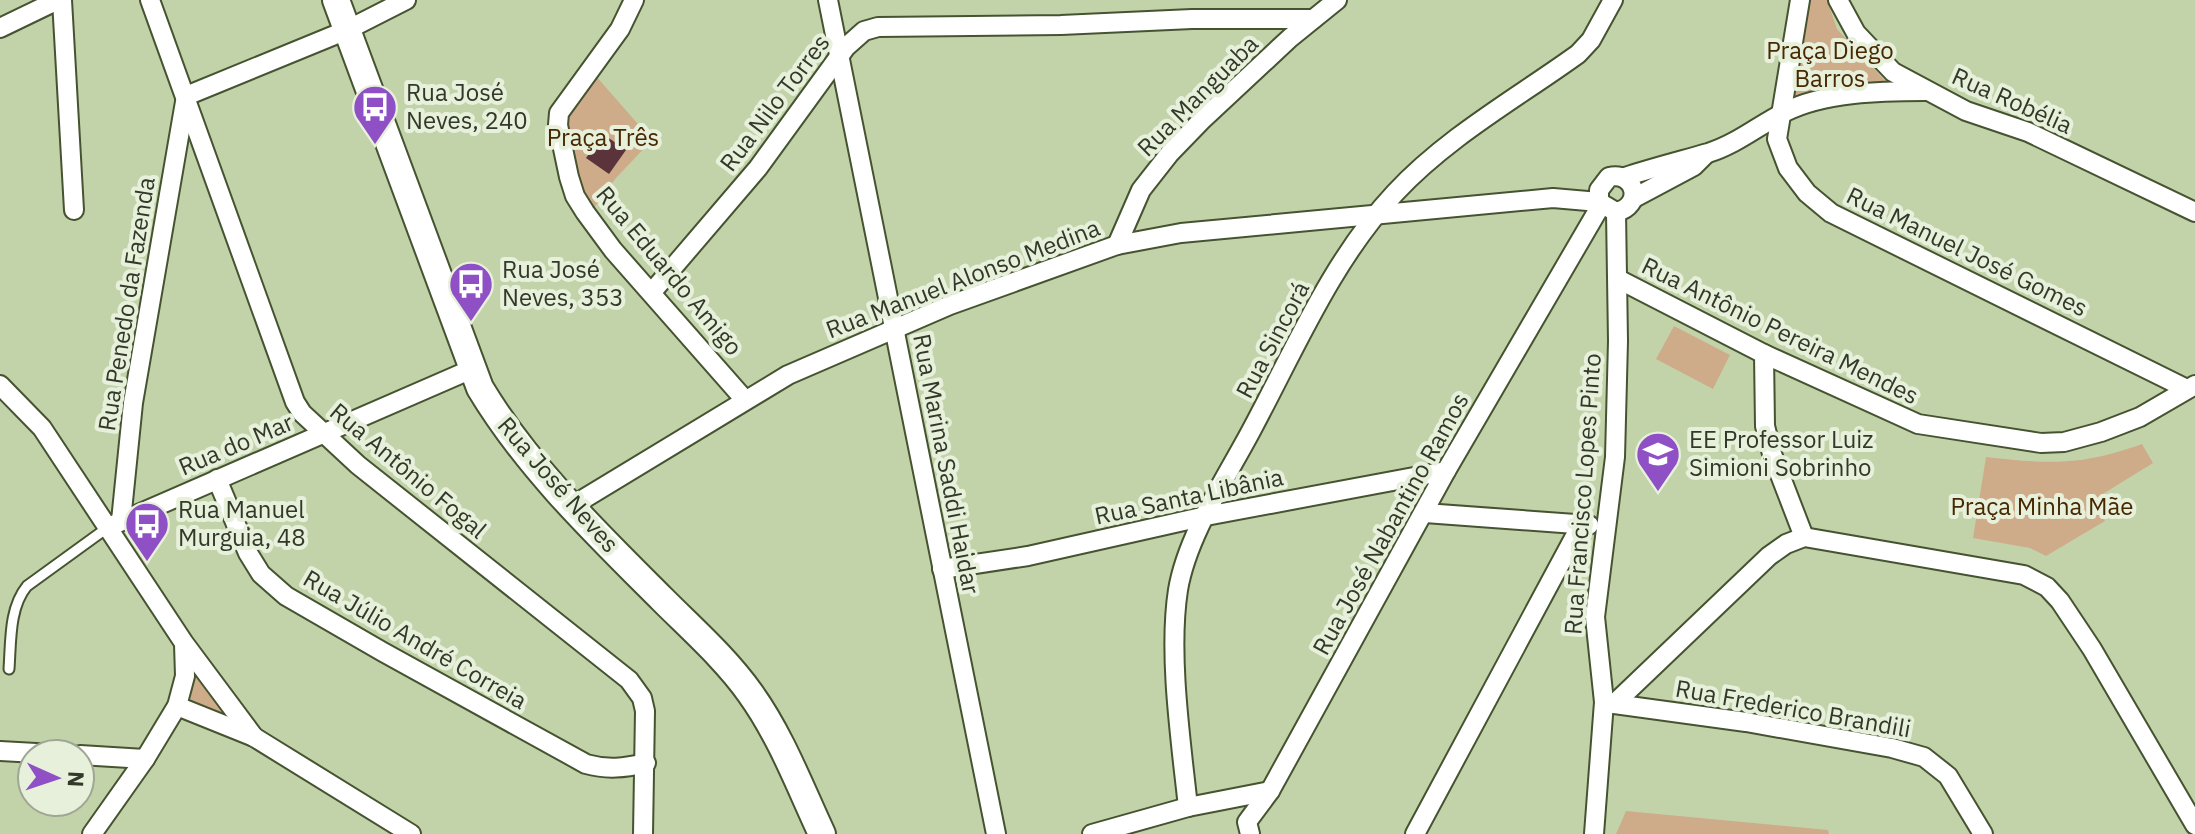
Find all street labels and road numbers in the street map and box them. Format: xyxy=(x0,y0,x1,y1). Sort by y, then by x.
street label: Rua Nilo Torres xyxy=(712,27,836,178)
street label: Rua Manguaba xyxy=(1130,28,1265,163)
street label: Rua Robélia xyxy=(1947,59,2078,141)
street label: Rua Penedo da Fazenda xyxy=(90,174,162,433)
street label: Rua Eduardo Amigo xyxy=(590,179,750,362)
street label: Rua Manuel José Gomes xyxy=(1842,179,2093,323)
street label: Rua Manuel Alonso Medina xyxy=(821,211,1104,345)
street label: Rua Antônio Pereira Mendes xyxy=(1637,249,1924,411)
street label: Rua Sincorá xyxy=(1228,275,1316,404)
street label: Rua Marina Saddi Haidar xyxy=(906,331,988,597)
street label: Rua Francisco Lopes Pinto xyxy=(1556,352,1608,636)
street label: Rua José Nabantino Ramos xyxy=(1305,387,1476,660)
street label: Rua Antônio Fogal xyxy=(324,395,494,545)
street label: Rua do Mar xyxy=(173,406,298,483)
street label: Rua José Neves xyxy=(491,410,627,559)
street label: Rua Santa Libânia xyxy=(1092,460,1286,532)
street label: Rua Júlio André Correia xyxy=(298,562,533,716)
street label: Rua Frederico Brandili xyxy=(1673,672,1913,744)

